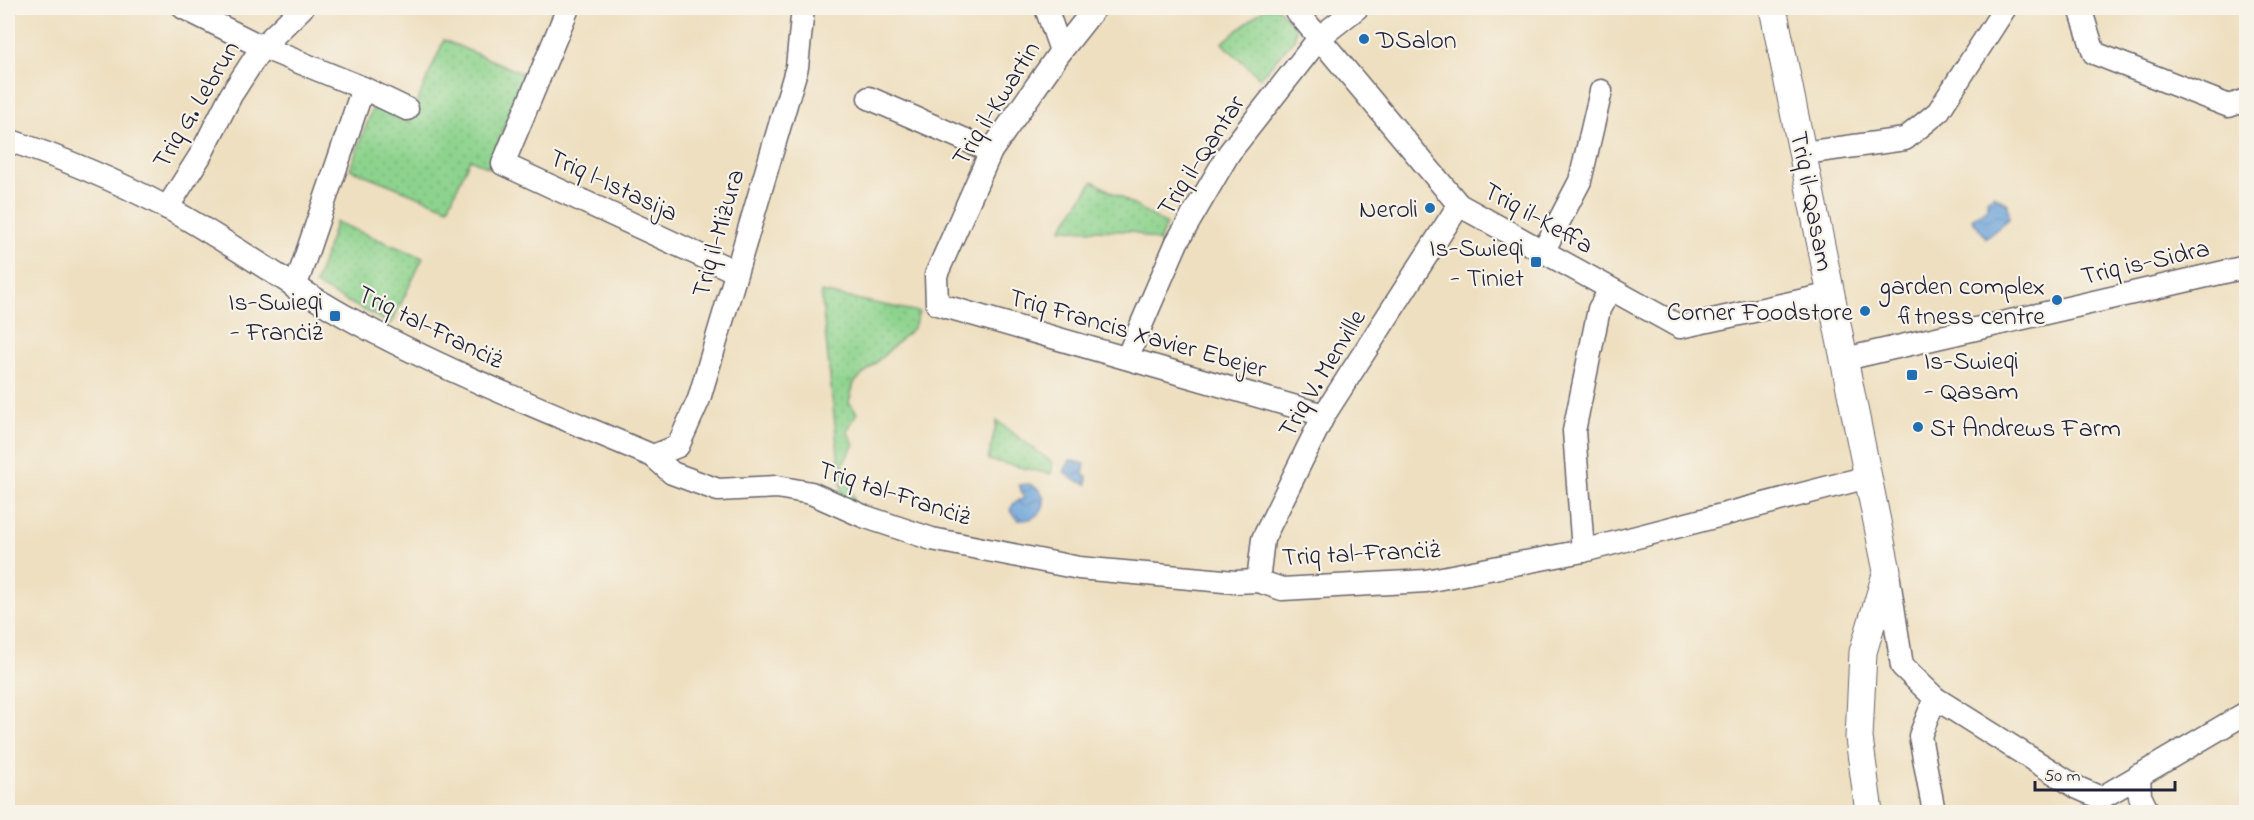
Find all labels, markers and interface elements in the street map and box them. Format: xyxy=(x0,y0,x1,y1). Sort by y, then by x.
place label: DSalon xyxy=(1375,23,1457,61)
marker: DSalon xyxy=(1357,32,1371,46)
street label: Triq G. Lebrun xyxy=(144,34,251,177)
street label: Triq il-Kwartin xyxy=(944,34,1051,175)
street label: Triq il-Qantar xyxy=(1149,88,1257,225)
street label: Triq il-Qasam xyxy=(1778,128,1842,275)
street label: Triq l-Istasija xyxy=(542,140,683,233)
street label: Triq il-Miżura xyxy=(683,165,756,303)
street label: Triq il-Keffa xyxy=(1476,174,1600,266)
place label: Neroli xyxy=(1359,192,1418,230)
marker: Neroli xyxy=(1423,201,1437,215)
place label: Is-Swieqi - Tiniet xyxy=(1429,231,1524,299)
street label: Triq is-Sidra xyxy=(2078,231,2214,297)
marker: Is-Swieqi - Tiniet xyxy=(1529,255,1543,269)
place label: garden complex fitness centre xyxy=(1878,269,2045,337)
street label: Triq tal-Franċiż xyxy=(350,277,509,381)
street label: Triq Francis Xavier Ebejer xyxy=(1004,280,1271,390)
place label: Is-Swieqi - Franċiż xyxy=(228,285,323,353)
marker: garden complex fitness centre xyxy=(2050,293,2064,307)
place label: Corner Foodstore xyxy=(1667,295,1853,333)
street label: Triq V. Menville xyxy=(1270,303,1377,446)
marker: Corner Foodstore xyxy=(1858,304,1872,318)
marker: Is-Swieqi - Franċiż xyxy=(328,309,342,323)
place label: Is-Swieqi - Qasam xyxy=(1924,344,2019,412)
marker: Is-Swieqi - Qasam xyxy=(1905,368,1919,382)
place label: St Andrews Farm xyxy=(1930,411,2121,449)
marker: St Andrews Farm xyxy=(1911,420,1925,434)
street label: Triq tal-Franċiż xyxy=(813,452,975,537)
street label: Triq tal-Franċiż xyxy=(1281,532,1441,578)
scale bar xyxy=(2035,754,2174,792)
text: 50 m xyxy=(2044,764,2081,790)

